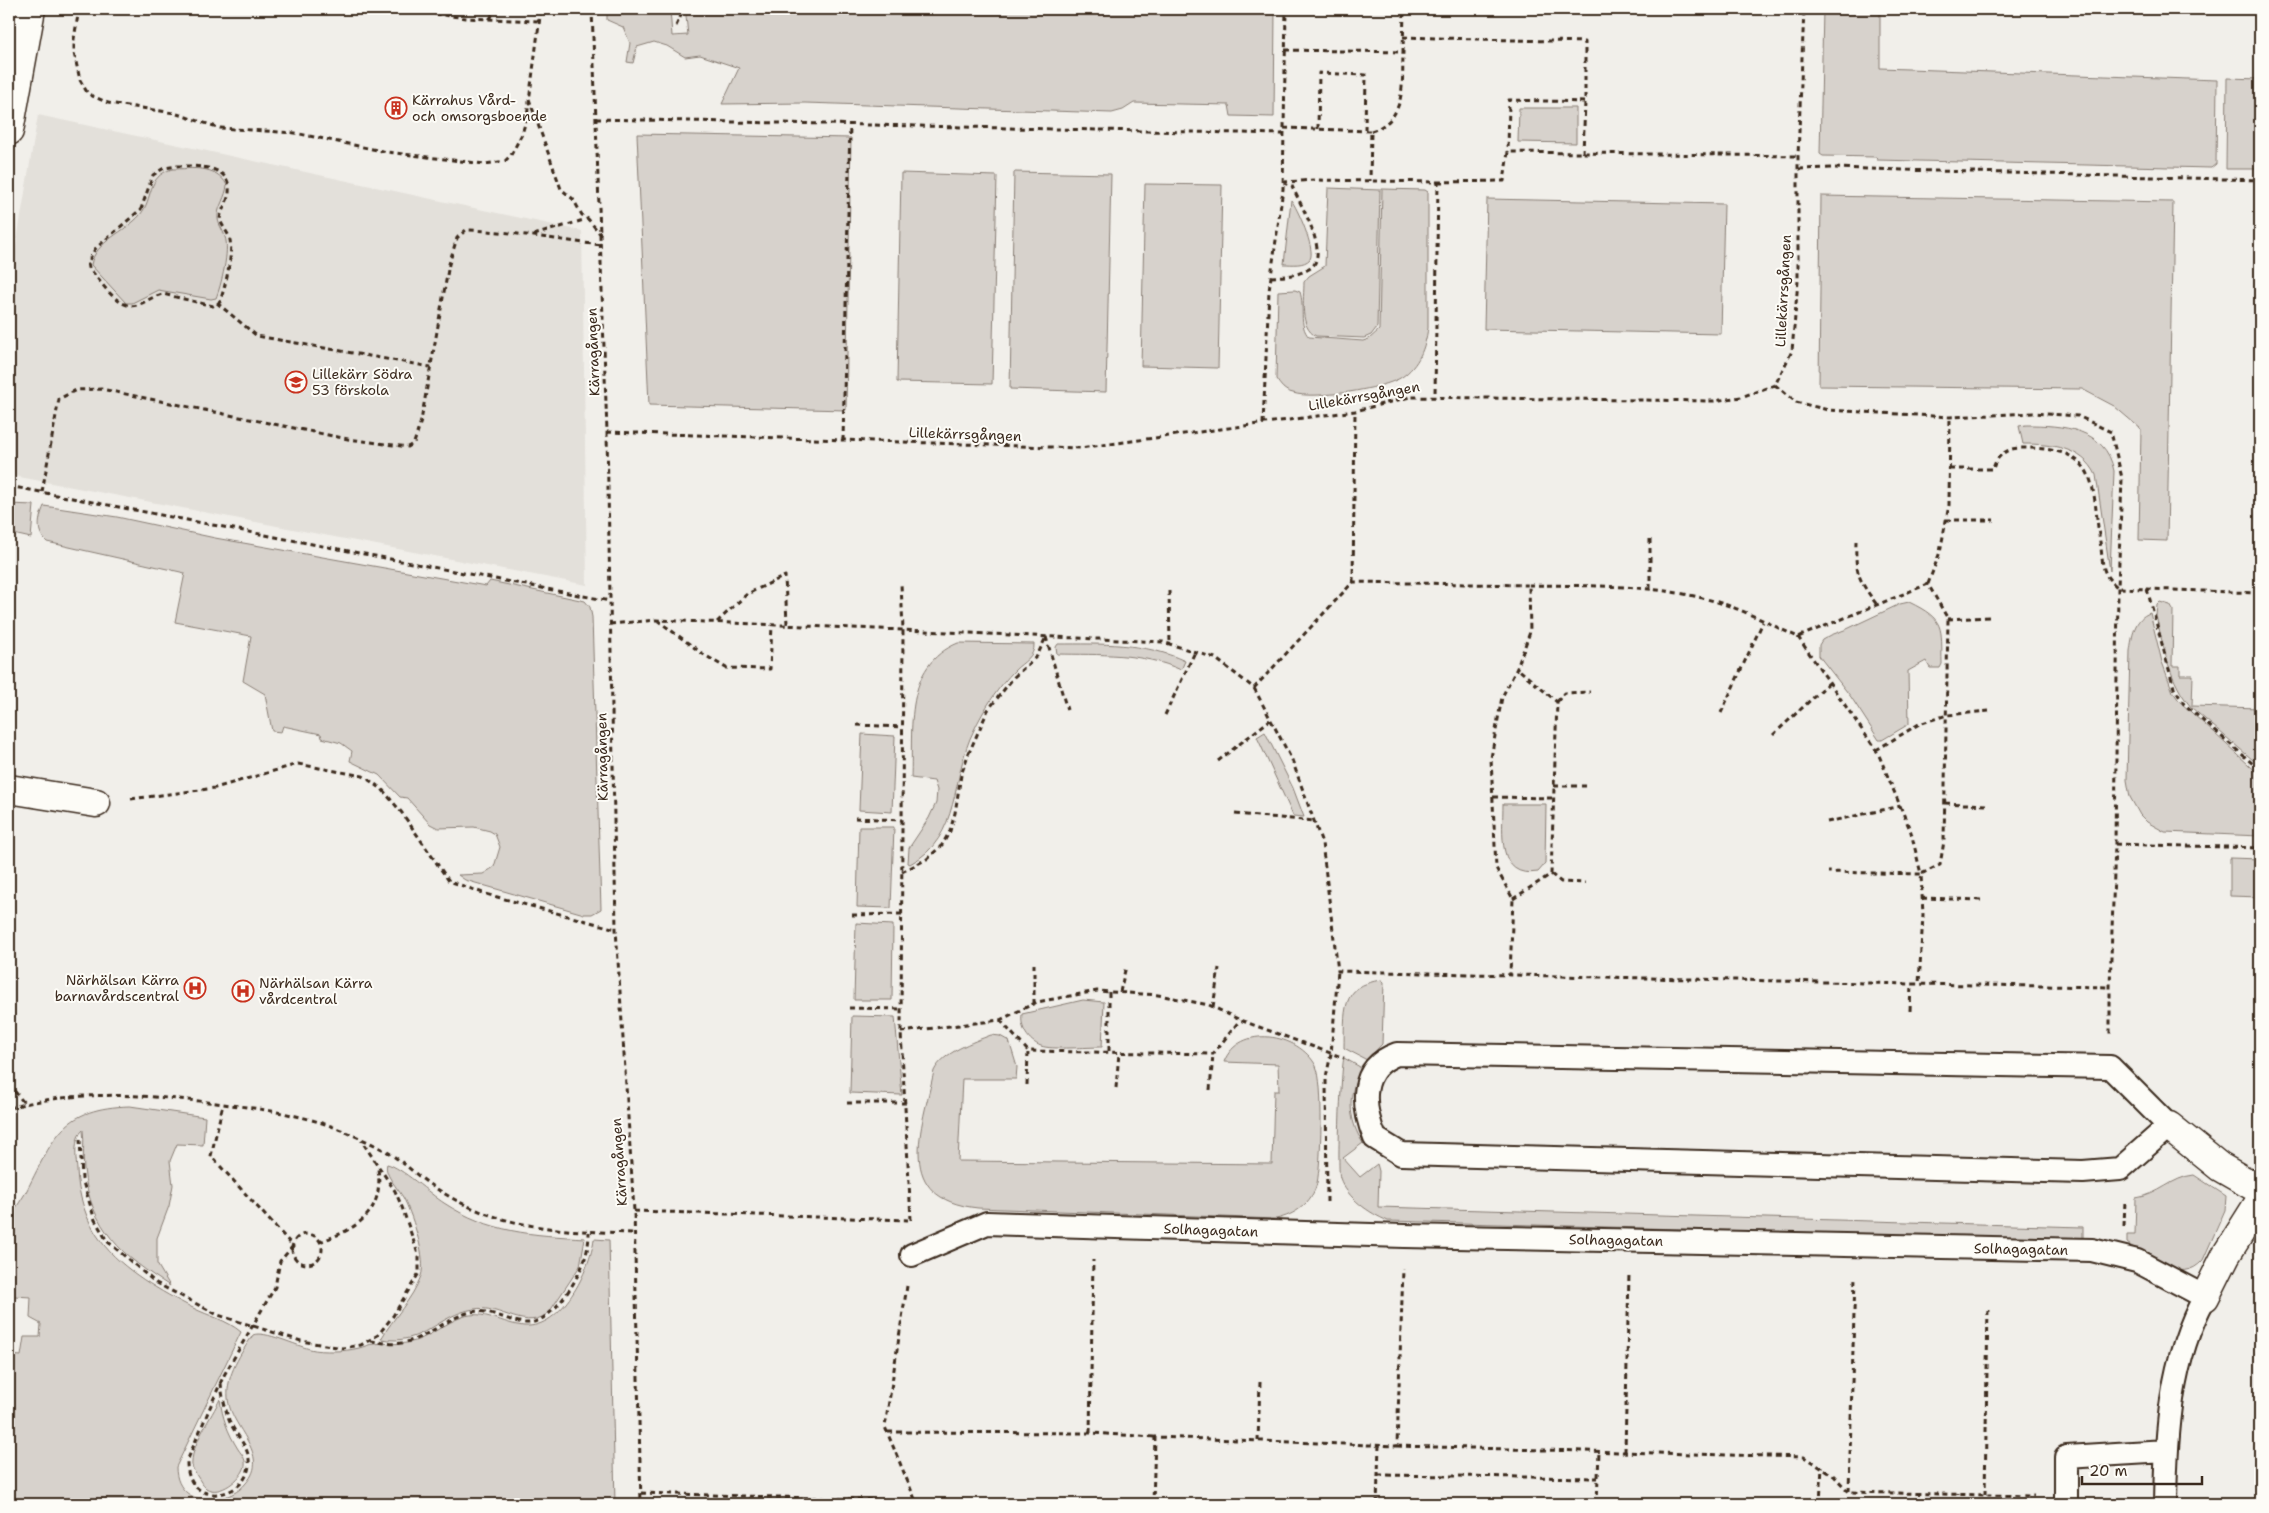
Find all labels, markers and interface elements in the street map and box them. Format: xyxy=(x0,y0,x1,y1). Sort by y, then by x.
place label: Kärrahus Vård- och omsorgsboende xyxy=(412,91,547,125)
building icon: Kärrahus Vård- och omsorgsboende xyxy=(384,96,408,120)
street label: Lillekärrsgången xyxy=(1771,234,1795,348)
street label: Kärragången xyxy=(582,307,604,396)
place label: Lillekärr Södra 53 förskola xyxy=(312,365,413,399)
school or university icon: Lillekärr Södra 53 förskola xyxy=(284,370,308,394)
street label: Lillekärrsgången xyxy=(1307,377,1422,415)
street label: Lillekärrsgången xyxy=(908,423,1022,445)
street label: Kärragången xyxy=(592,712,612,801)
place label: Närhälsan Kärra barnavårdscentral xyxy=(55,971,180,1005)
place label: Närhälsan Kärra vårdcentral xyxy=(259,974,373,1008)
hospital icon: Närhälsan Kärra barnavårdscentral xyxy=(183,976,207,1000)
hospital icon: Närhälsan Kärra vårdcentral xyxy=(231,979,255,1003)
street label: Kärragången xyxy=(607,1117,631,1207)
street label: Solhagagatan xyxy=(1163,1219,1259,1241)
street label: Solhagagatan xyxy=(1569,1230,1664,1250)
street label: Solhagagatan xyxy=(1974,1239,2069,1259)
scale bar xyxy=(2082,1453,2202,1485)
text: 20 m xyxy=(2089,1461,2128,1481)

